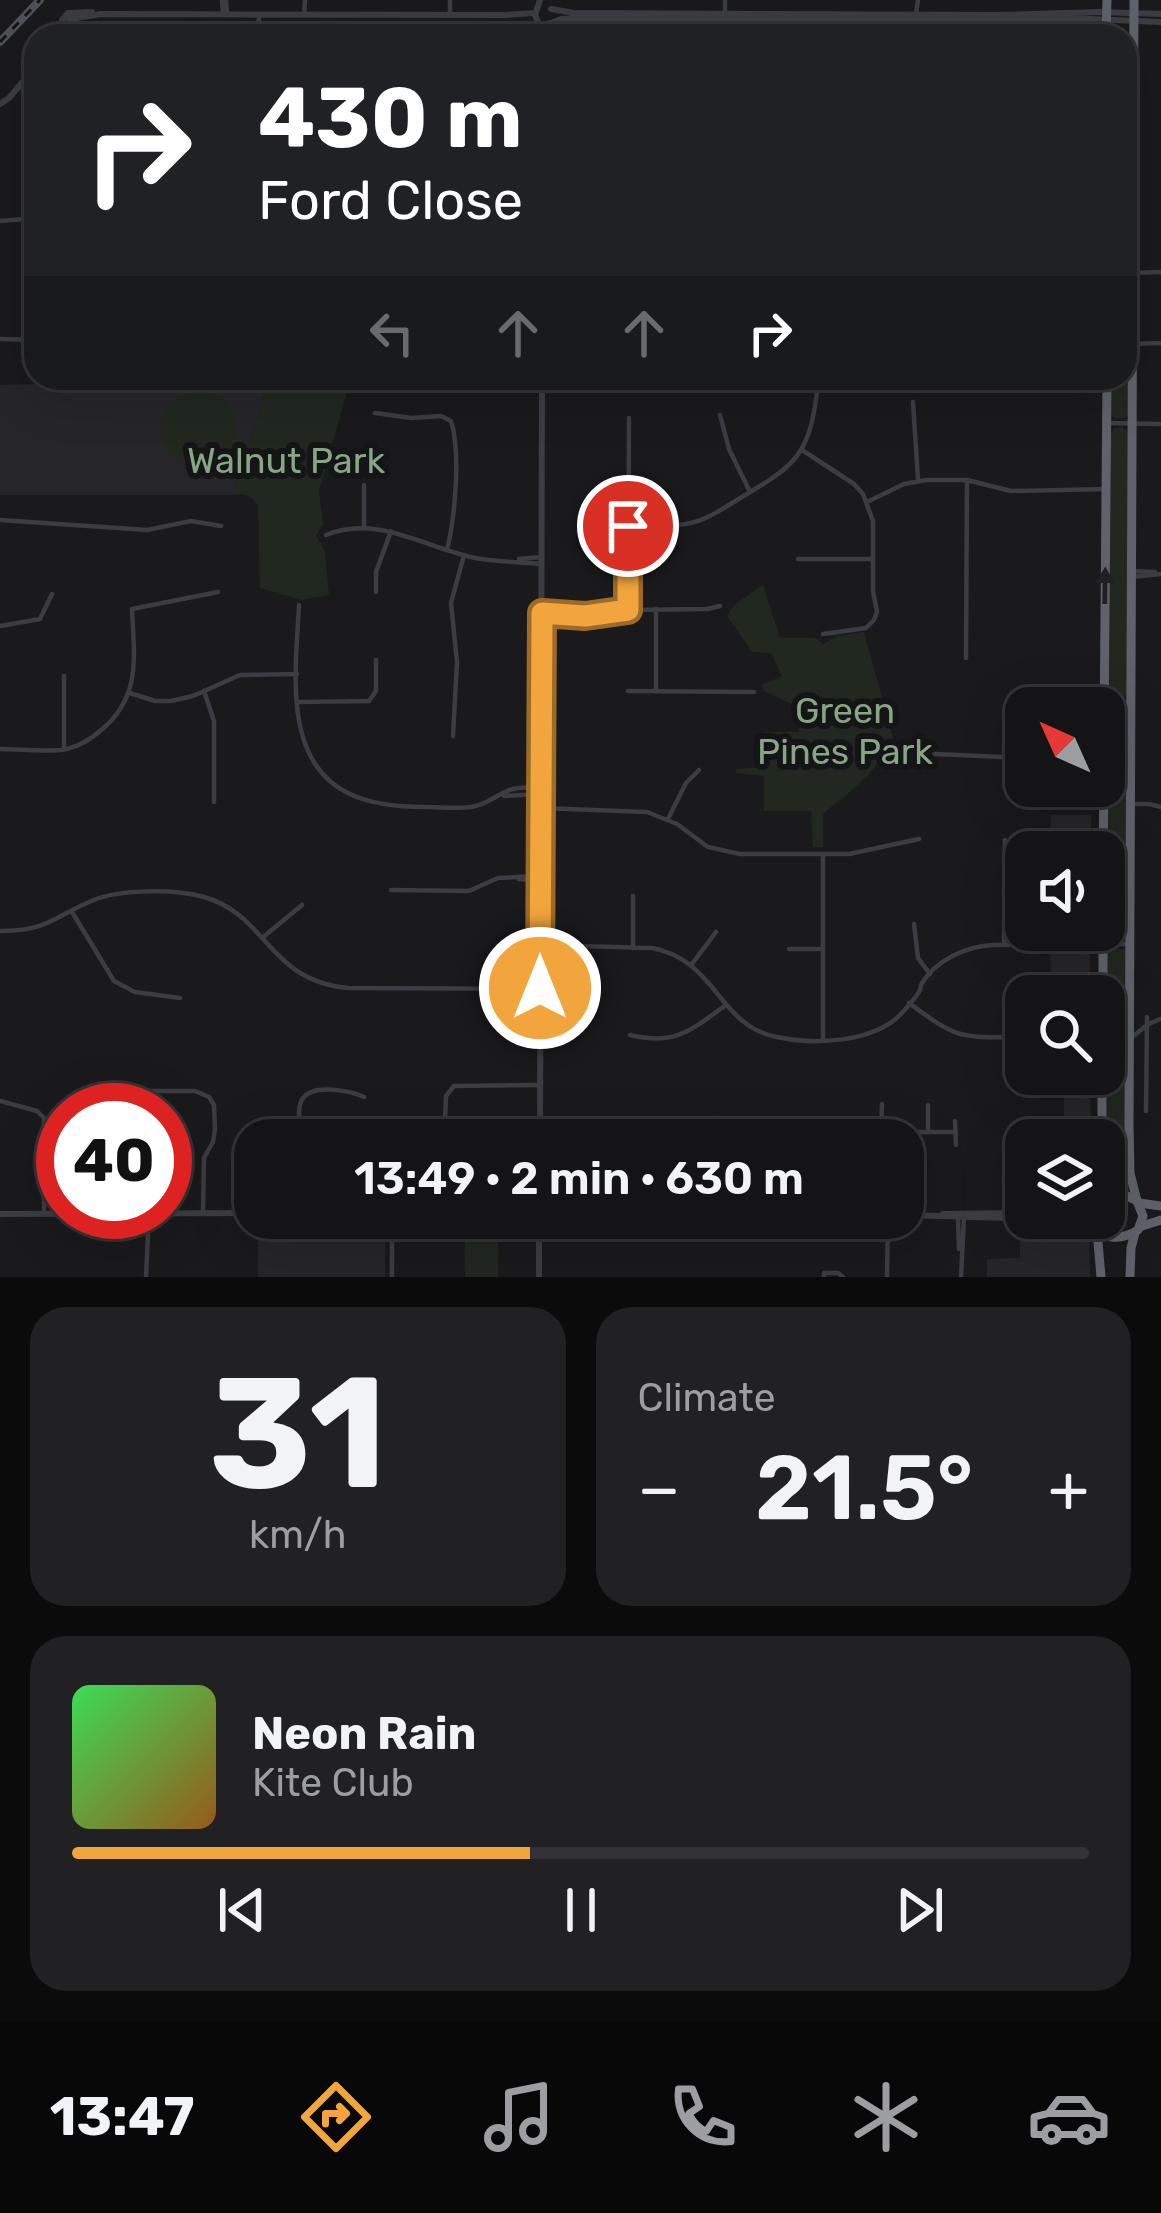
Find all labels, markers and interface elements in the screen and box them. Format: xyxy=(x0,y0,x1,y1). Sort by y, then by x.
text: 430 m xyxy=(258,68,523,168)
icon: right xyxy=(60,72,216,228)
text: Ford Close xyxy=(258,169,523,233)
icon: left xyxy=(359,300,425,366)
icon: ahead xyxy=(485,300,551,366)
icon: ahead xyxy=(611,300,677,366)
icon: right xyxy=(737,300,803,366)
park label: Walnut Park xyxy=(187,439,385,482)
pin xyxy=(577,475,679,577)
icon: arrive xyxy=(595,493,661,559)
one-way arrow xyxy=(1096,566,1115,604)
north arrow xyxy=(1005,687,1125,807)
map controls xyxy=(1005,687,1125,1239)
park label: Green Pines Park xyxy=(757,689,933,773)
button: sound xyxy=(1005,831,1125,951)
position arrow xyxy=(477,925,603,1051)
button: search xyxy=(1005,975,1125,1095)
speed limit sign: 40 xyxy=(36,1083,192,1239)
button: layers xyxy=(1005,1119,1125,1239)
text: 13:49 · 2 min · 630 m xyxy=(354,1152,804,1205)
text: 31 xyxy=(209,1341,387,1526)
text: Climate xyxy=(638,1375,776,1421)
text: 21.5° xyxy=(755,1435,973,1542)
text: − xyxy=(638,1449,680,1528)
text: + xyxy=(1048,1449,1089,1528)
text: km/h xyxy=(249,1512,346,1558)
text: Neon Rain xyxy=(252,1707,477,1760)
text: Kite Club xyxy=(252,1760,414,1806)
icon: previous xyxy=(209,1877,275,1943)
icon: pause xyxy=(548,1877,614,1943)
icon: next xyxy=(887,1877,953,1943)
icon: directions xyxy=(294,2075,378,2159)
icon: music xyxy=(477,2075,561,2159)
icon: phone xyxy=(661,2075,745,2159)
icon: climate xyxy=(844,2075,928,2159)
icon: car xyxy=(1027,2075,1111,2159)
text: 13:47 xyxy=(50,2085,194,2149)

